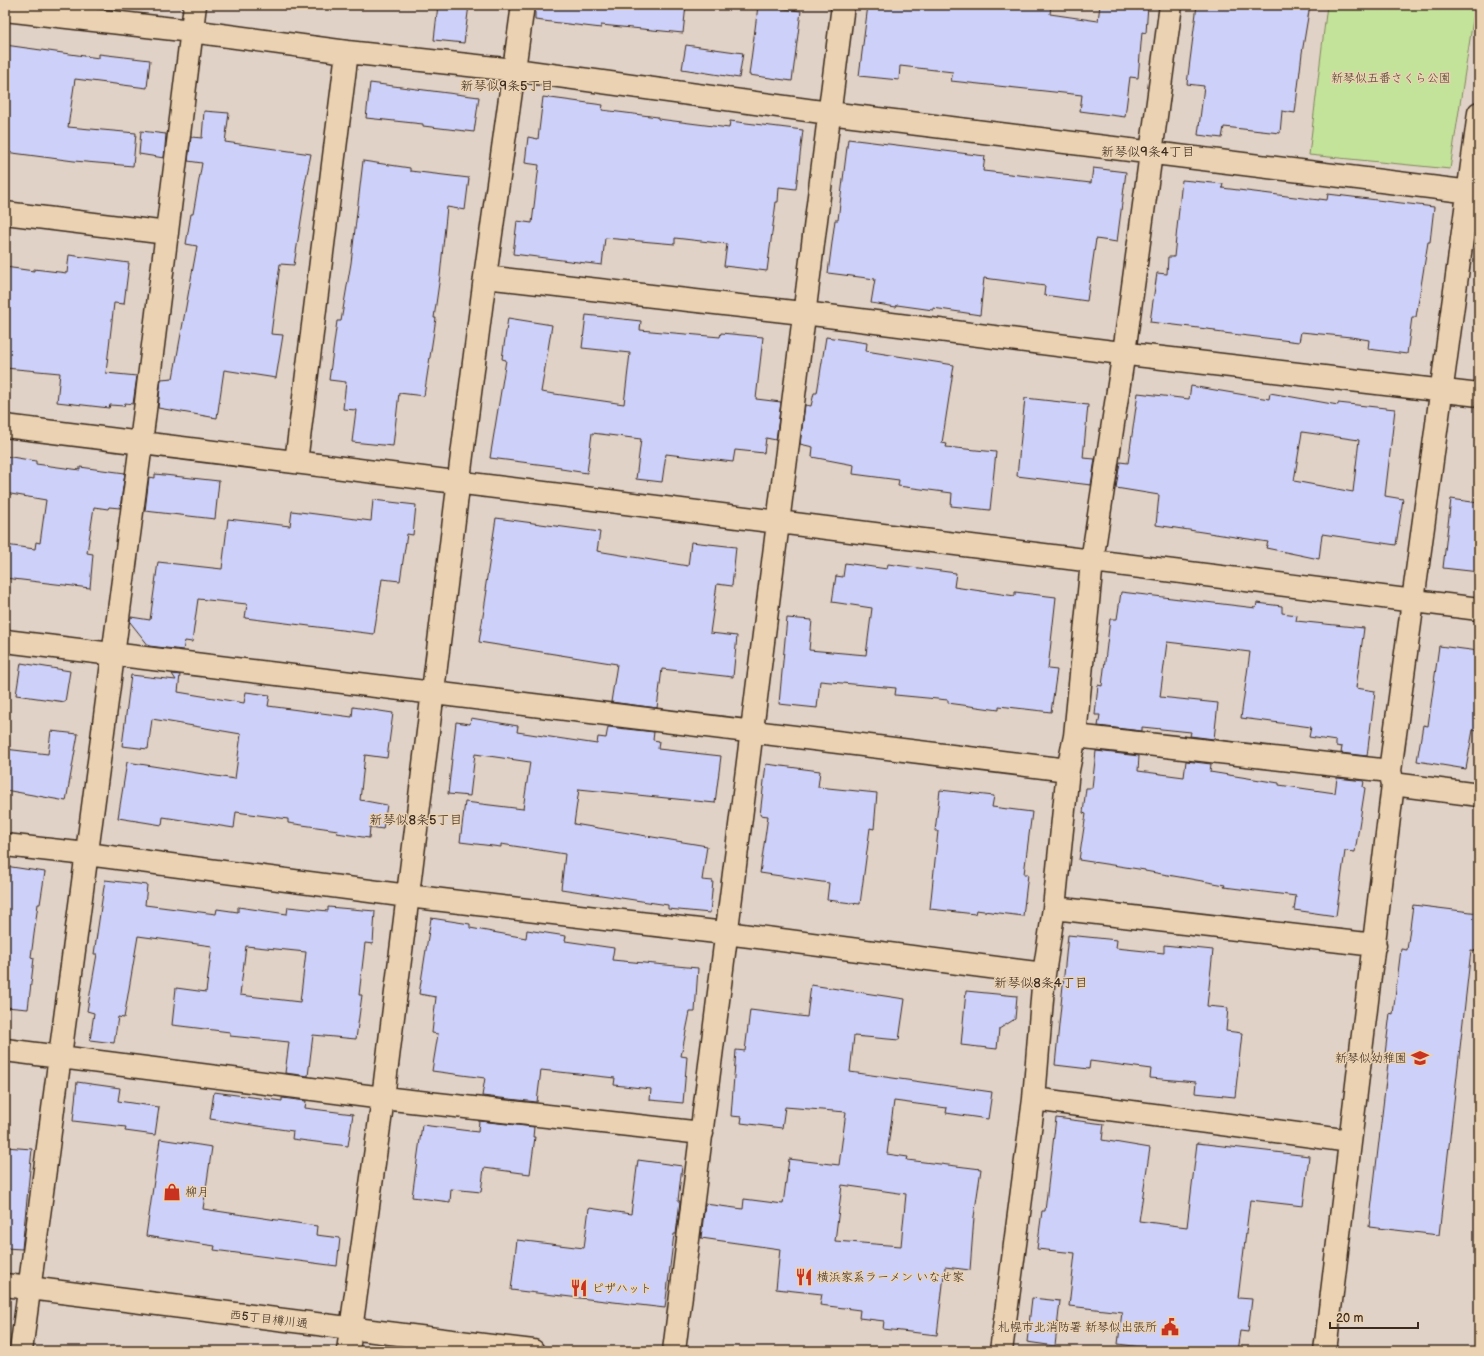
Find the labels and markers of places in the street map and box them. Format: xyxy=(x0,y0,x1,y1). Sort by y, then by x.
school or university icon: 新琴似幼稚園 xyxy=(1410,1048,1430,1068)
place label: 新琴似幼稚園 xyxy=(1335,1051,1407,1066)
shop icon: 柳月 xyxy=(162,1182,182,1202)
place label: 柳月 xyxy=(185,1185,209,1200)
restaurant icon: 横浜家系ラーメン いなせ家 xyxy=(794,1267,814,1287)
place label: 横浜家系ラーメン いなせ家 xyxy=(817,1270,964,1285)
restaurant icon: ピザハット xyxy=(569,1278,589,1298)
place label: ピザハット xyxy=(592,1281,652,1296)
public building icon: 札幌市北消防署 新琴似出張所 xyxy=(1160,1317,1180,1337)
place label: 札幌市北消防署 新琴似出張所 xyxy=(998,1320,1157,1335)

